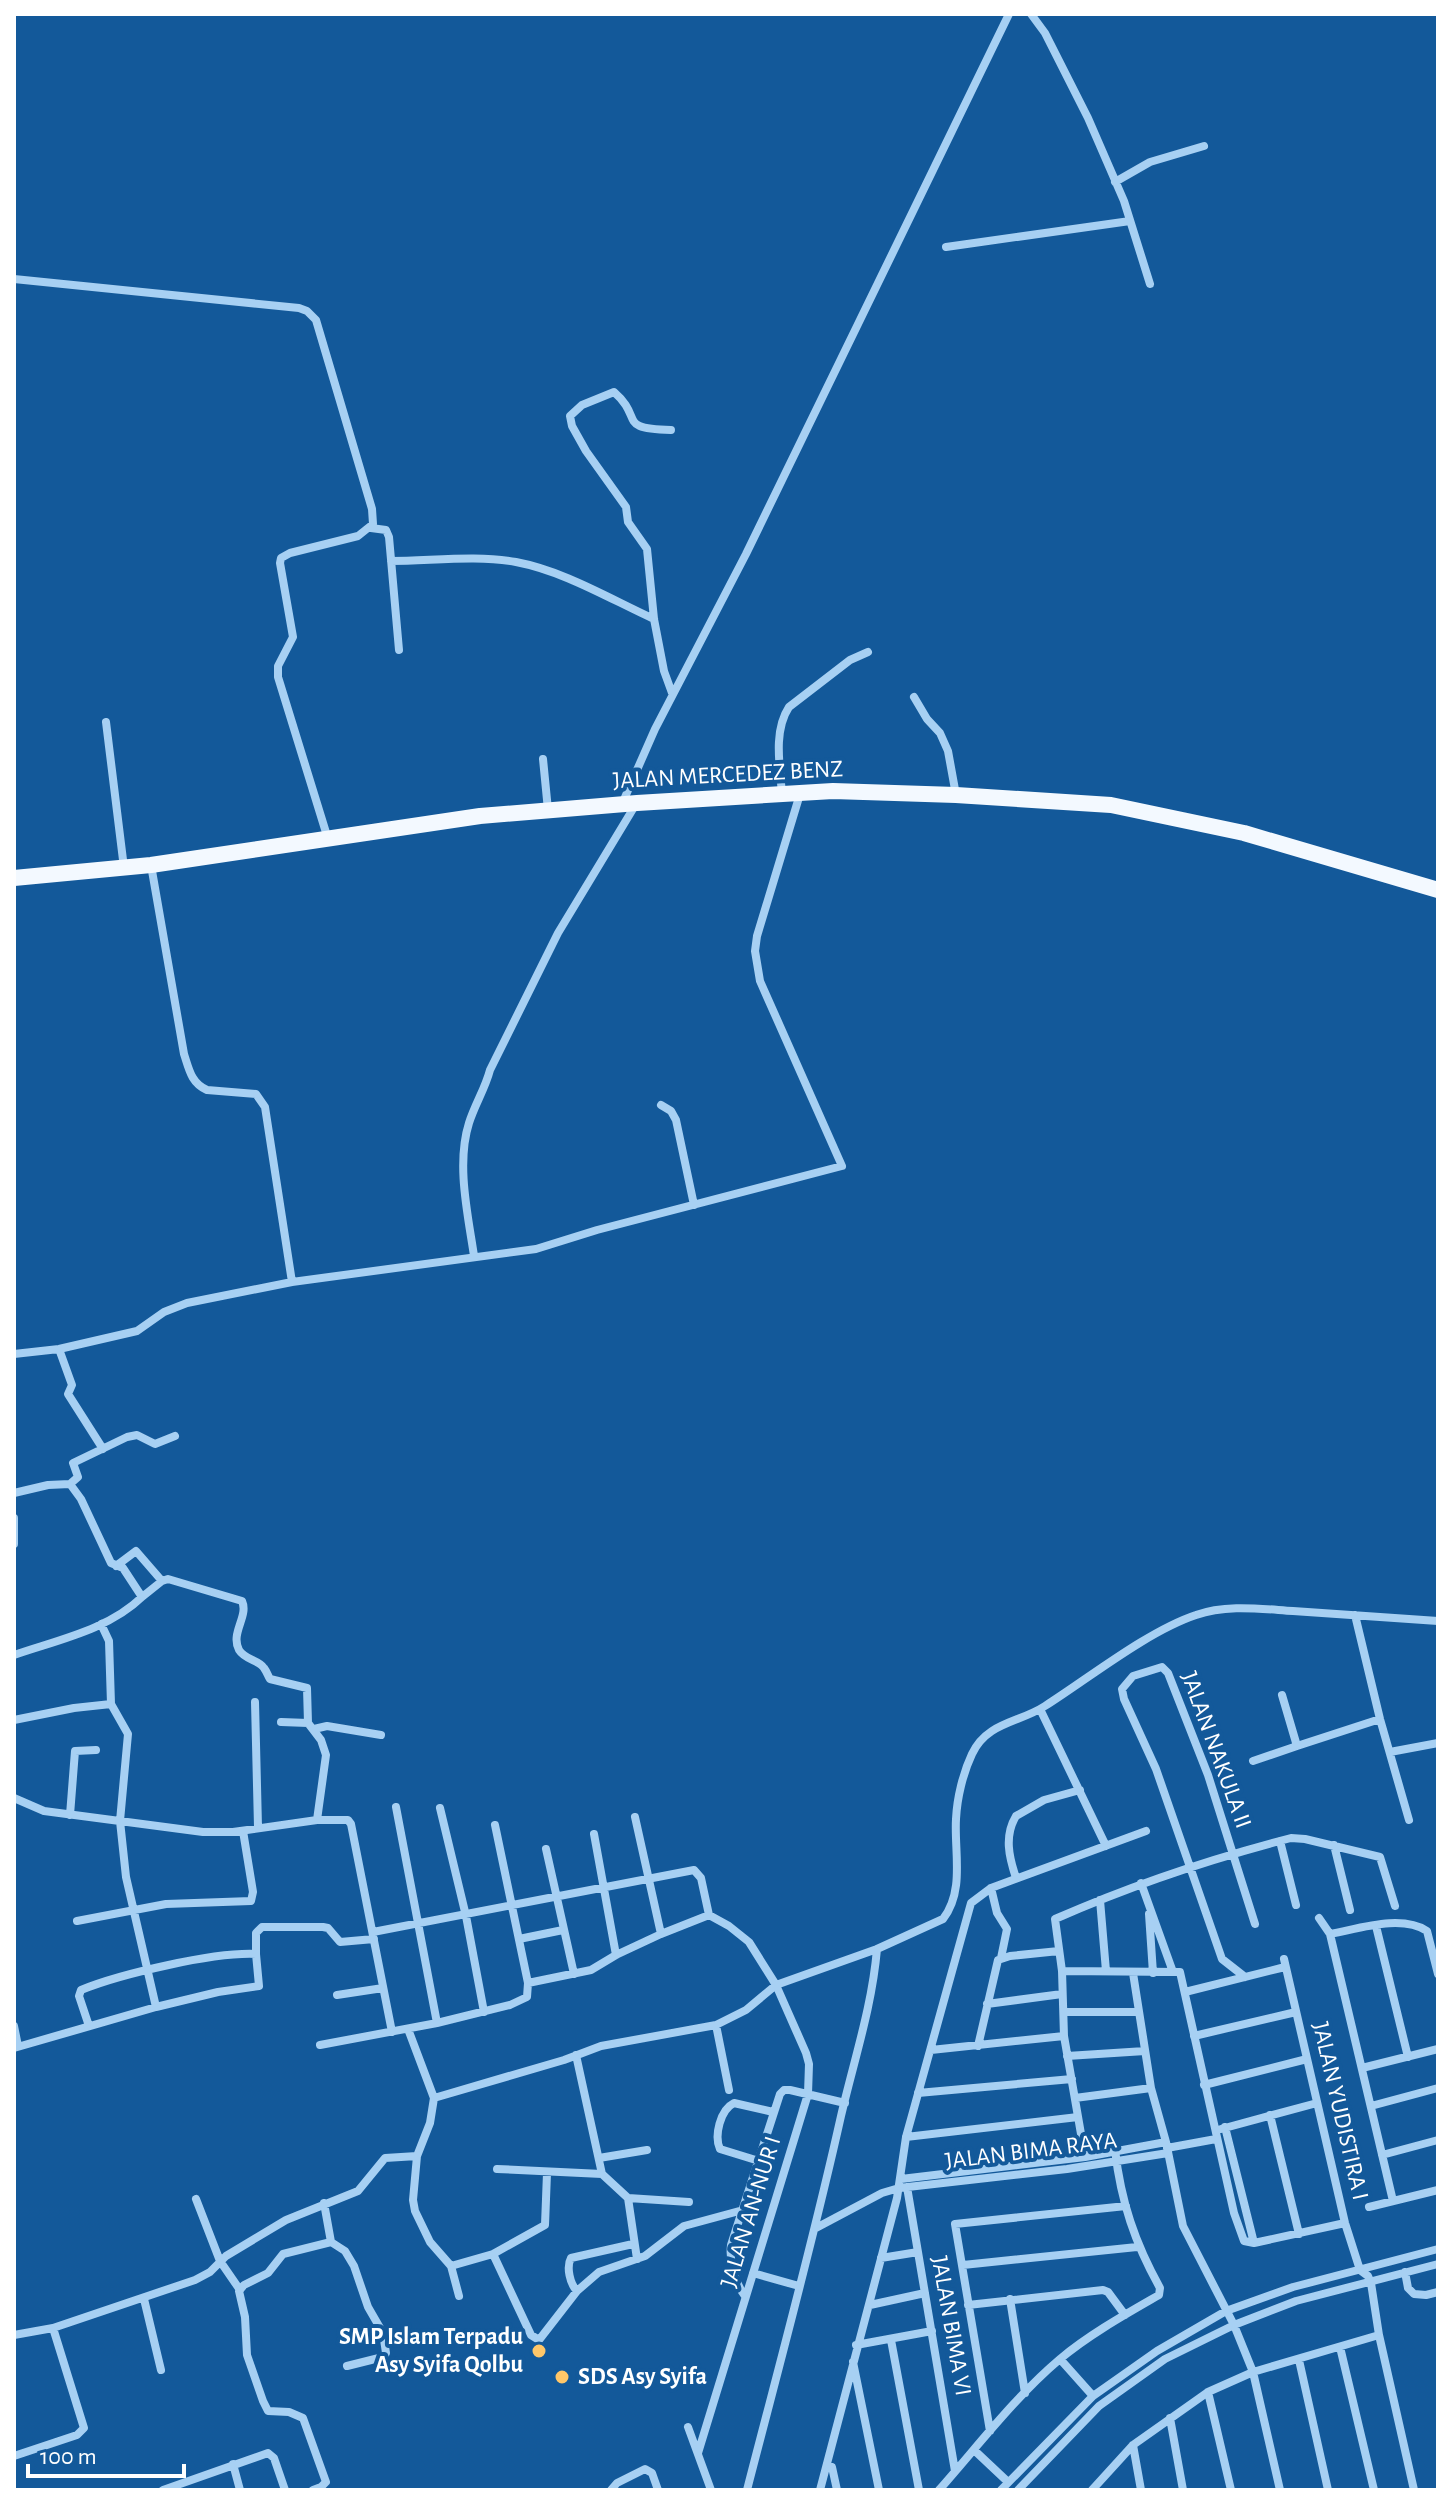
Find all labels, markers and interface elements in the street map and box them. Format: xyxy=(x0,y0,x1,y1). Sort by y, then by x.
street label: JALAN MERCEDEZ BENZ xyxy=(612,757,844,793)
street label: JALAN NAKULA II xyxy=(1177,1669,1255,1831)
street label: JALAN YUDISTIRA I xyxy=(1308,2020,1372,2202)
street label: JALAN BIMA RAYA xyxy=(944,2129,1118,2173)
street label: JALAN AN-NUR I xyxy=(717,2133,785,2291)
street label: JALAN BIMA VI xyxy=(927,2254,975,2398)
place label: SMP Islam Terpadu Asy Syifa Qolbu xyxy=(339,2325,523,2377)
marker: SMP Islam Terpadu Asy Syifa Qolbu xyxy=(530,2342,548,2360)
place label: SDS Asy Syifa xyxy=(578,2365,707,2389)
marker: SDS Asy Syifa xyxy=(553,2368,571,2386)
scale bar xyxy=(28,2428,184,2478)
text: 100 m xyxy=(40,2445,97,2469)

